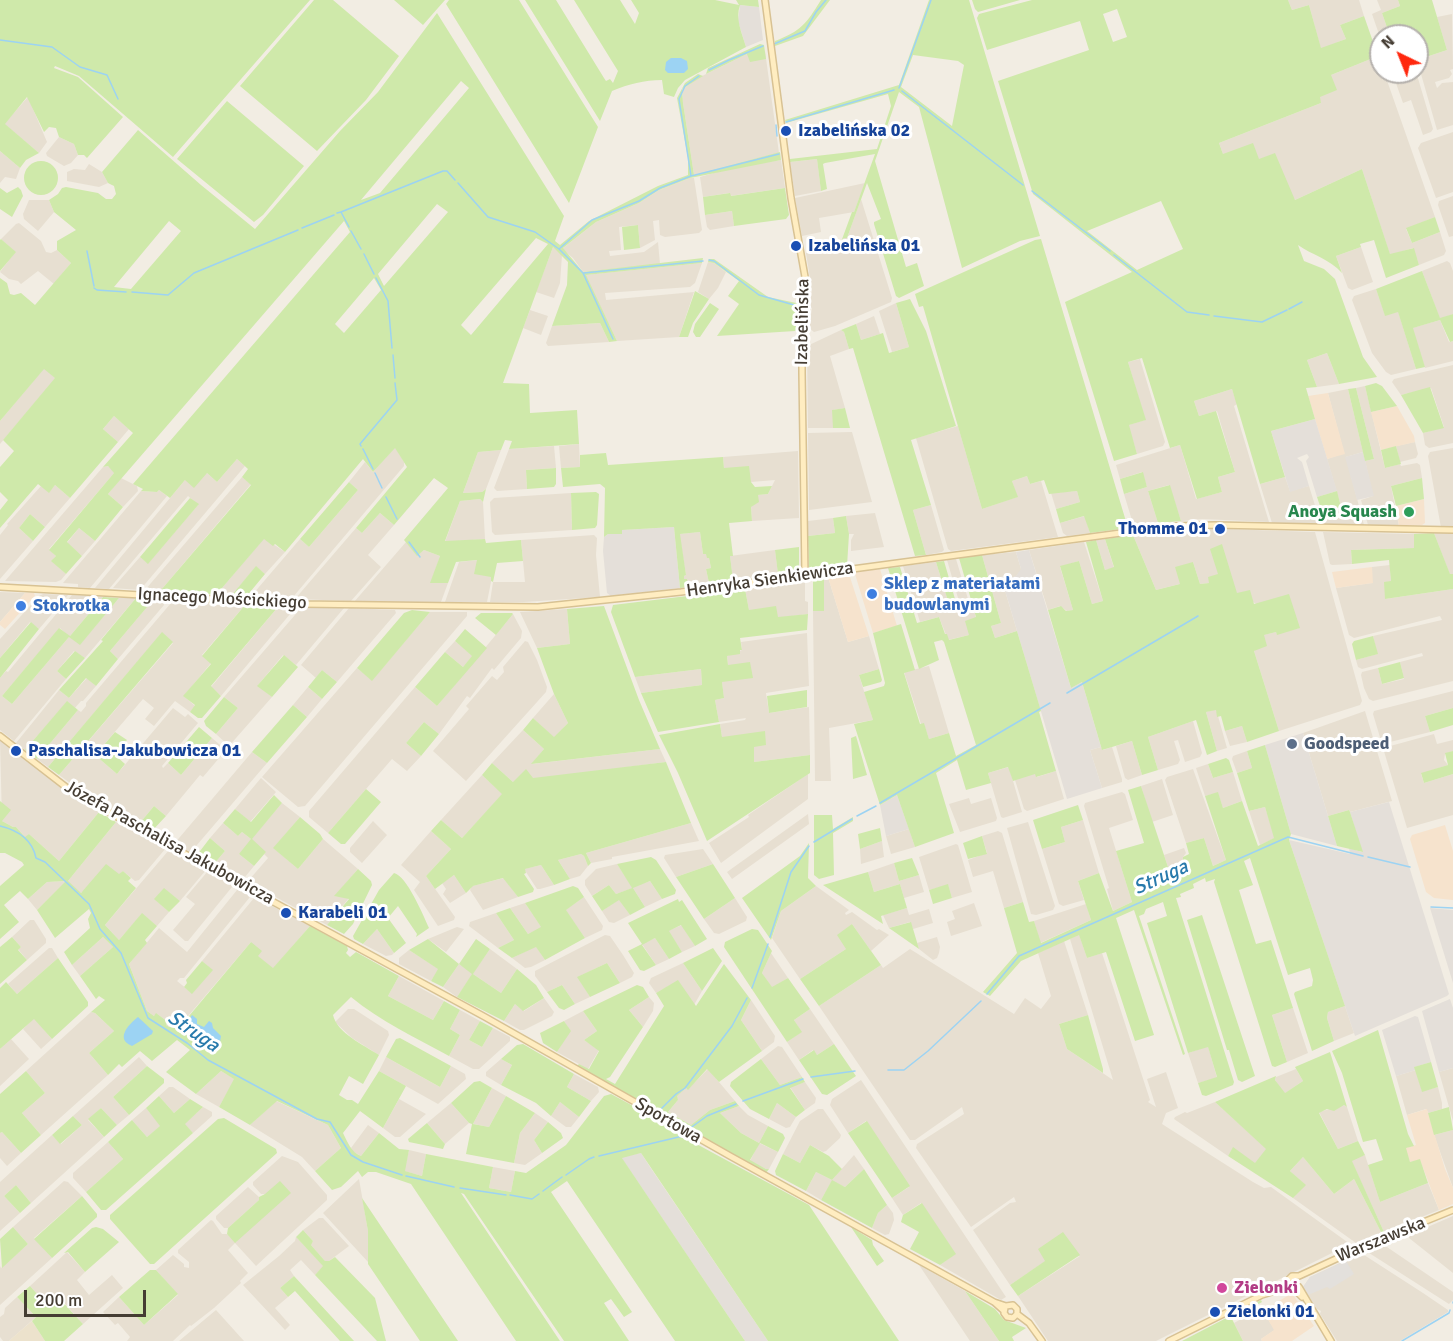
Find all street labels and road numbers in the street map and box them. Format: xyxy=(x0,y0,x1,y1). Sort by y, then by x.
street label: Izabelińska xyxy=(791,278,815,366)
street label: Henryka Sienkiewicza xyxy=(685,558,855,602)
street label: Ignacego Mościckiego xyxy=(137,584,307,614)
street label: Józefa Paschalisa Jakubowicza xyxy=(61,776,277,910)
street label: Sportowa xyxy=(631,1093,705,1149)
street label: Warszawska xyxy=(1333,1212,1429,1268)

